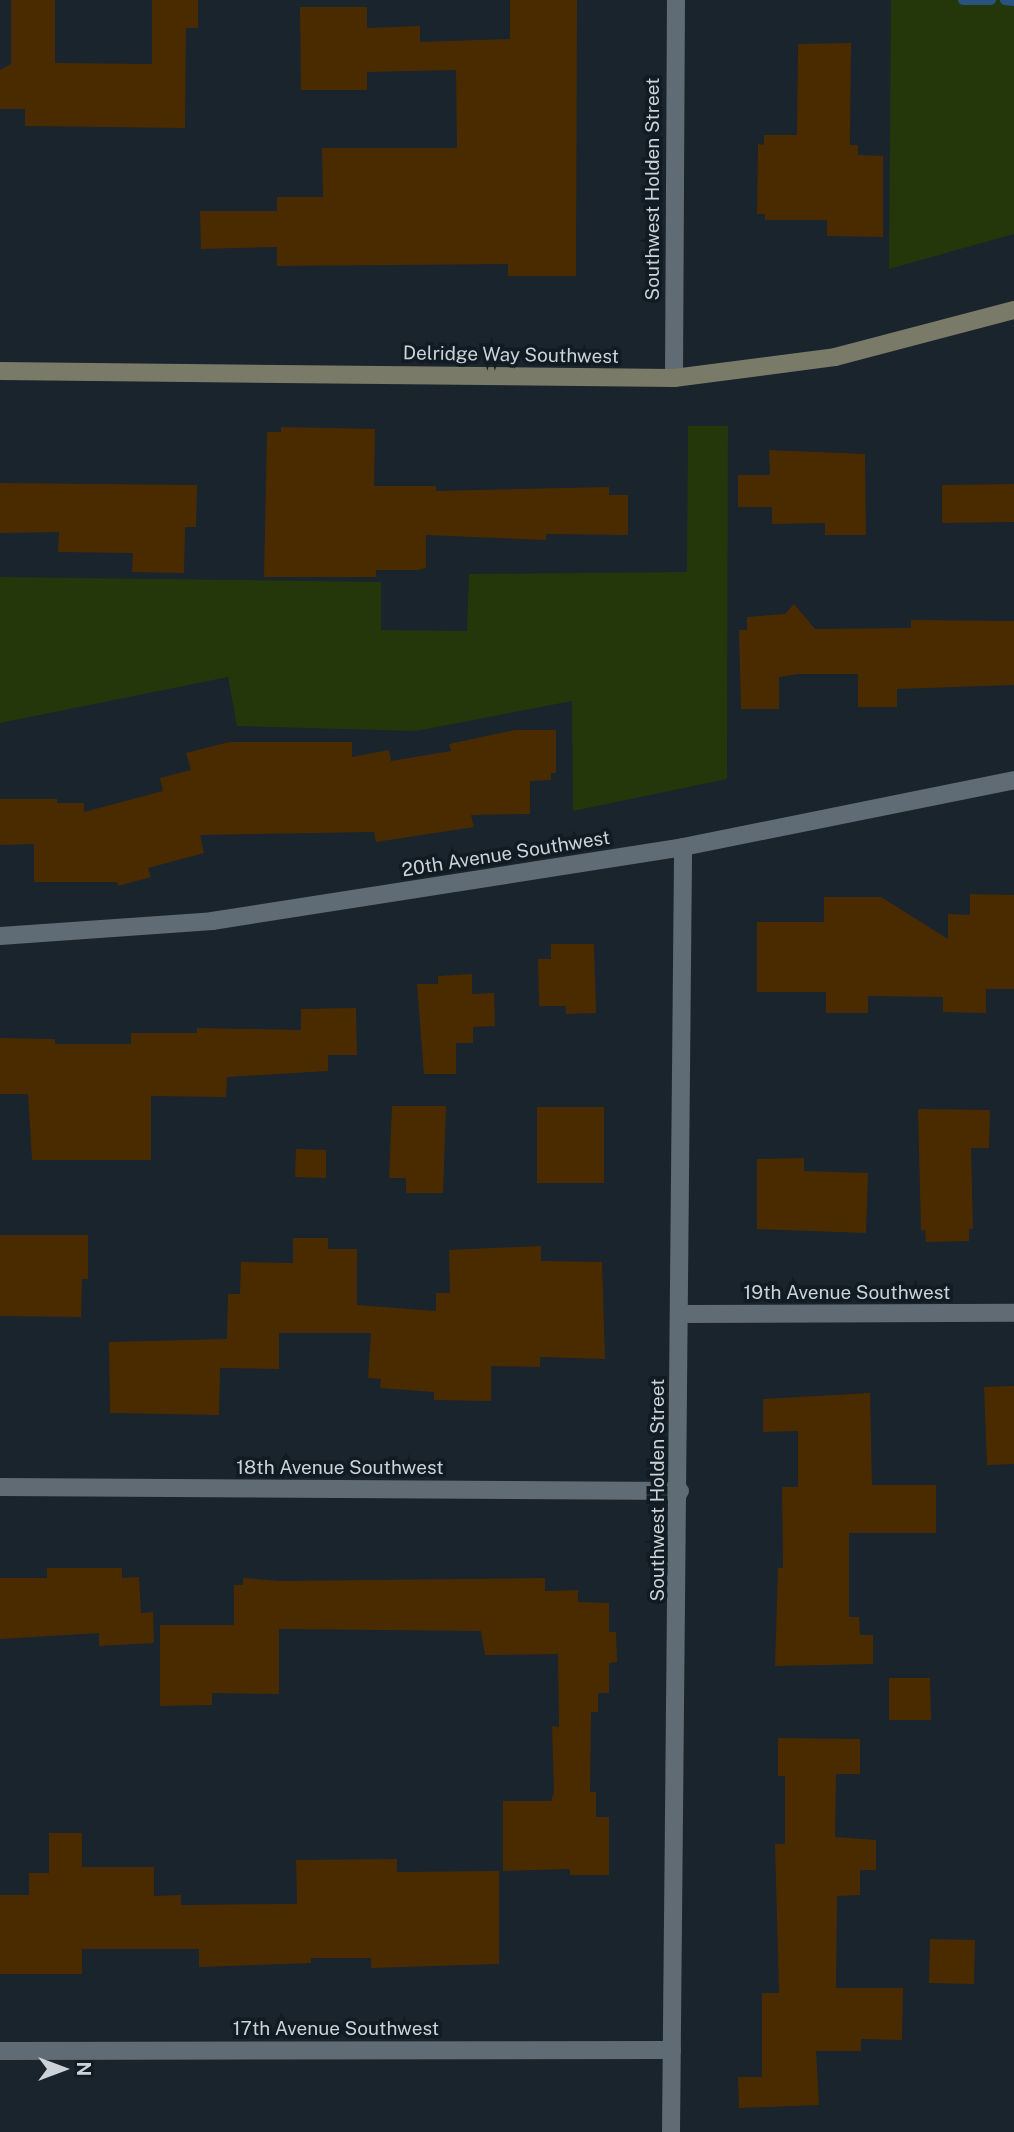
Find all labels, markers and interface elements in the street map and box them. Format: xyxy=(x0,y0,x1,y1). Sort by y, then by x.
street label: Southwest Holden Street xyxy=(642,78,664,300)
street label: Delridge Way Southwest xyxy=(402,342,620,368)
street label: 20th Avenue Southwest xyxy=(400,826,612,882)
street label: 19th Avenue Southwest xyxy=(743,1282,951,1304)
street label: Southwest Holden Street xyxy=(647,1379,669,1601)
street label: 18th Avenue Southwest xyxy=(236,1457,444,1479)
street label: 17th Avenue Southwest xyxy=(233,2018,439,2040)
north arrow xyxy=(28,2034,98,2104)
text: N xyxy=(73,2062,95,2076)

